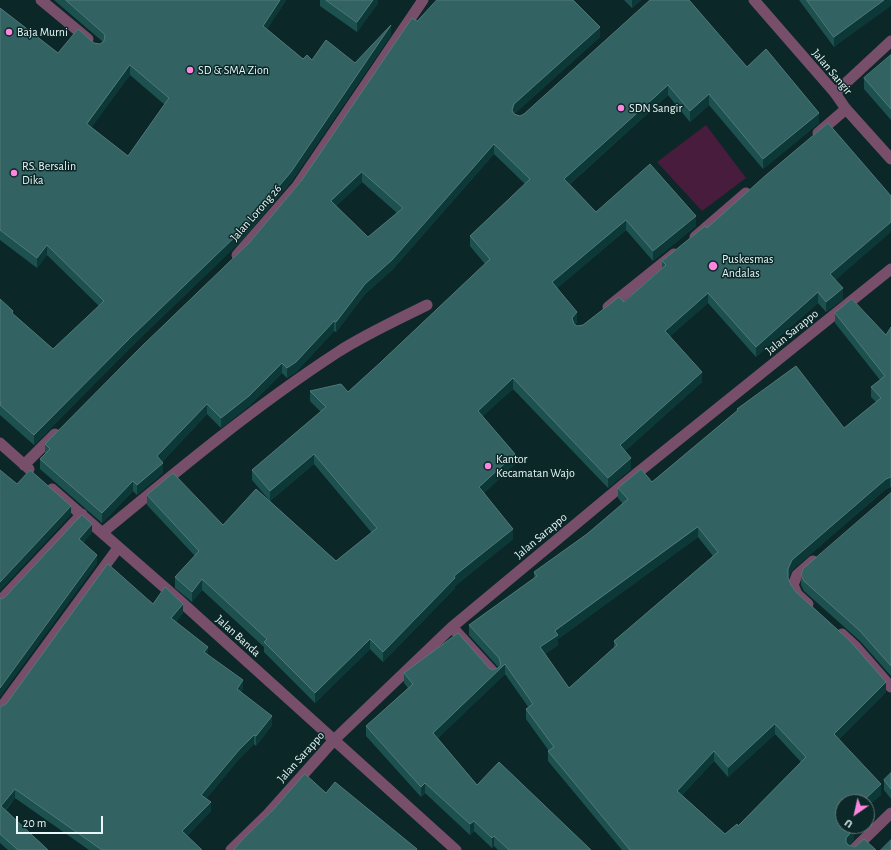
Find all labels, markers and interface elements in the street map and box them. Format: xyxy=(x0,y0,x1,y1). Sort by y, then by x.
place label: Baja Murni xyxy=(17,25,68,39)
marker: Baja Murni xyxy=(4,27,14,37)
street label: Jalan Sangir xyxy=(809,46,855,98)
place label: SD & SMA Zion xyxy=(198,63,269,77)
marker: SD & SMA Zion xyxy=(185,65,195,75)
place label: SDN Sangir xyxy=(629,101,682,115)
marker: SDN Sangir xyxy=(616,103,626,113)
place label: RS. Bersalin Dika xyxy=(22,159,76,187)
marker: RS. Bersalin Dika xyxy=(9,168,19,178)
street label: Jalan Lorong 26 xyxy=(227,182,285,244)
place label: Puskesmas Andalas xyxy=(722,252,773,280)
marker: Puskesmas Andalas xyxy=(707,260,719,272)
street label: Jalan Sarappo xyxy=(763,306,821,358)
place label: Kantor Kecamatan Wajo xyxy=(496,452,575,480)
marker: Kantor Kecamatan Wajo xyxy=(483,461,493,471)
street label: Jalan Sarappo xyxy=(512,510,570,562)
street label: Jalan Banda xyxy=(213,612,263,660)
street label: Jalan Sarappo xyxy=(274,728,328,786)
north arrow xyxy=(835,794,875,834)
scale bar xyxy=(18,808,105,834)
text: 20 m xyxy=(23,817,46,829)
text: U xyxy=(843,817,855,830)

